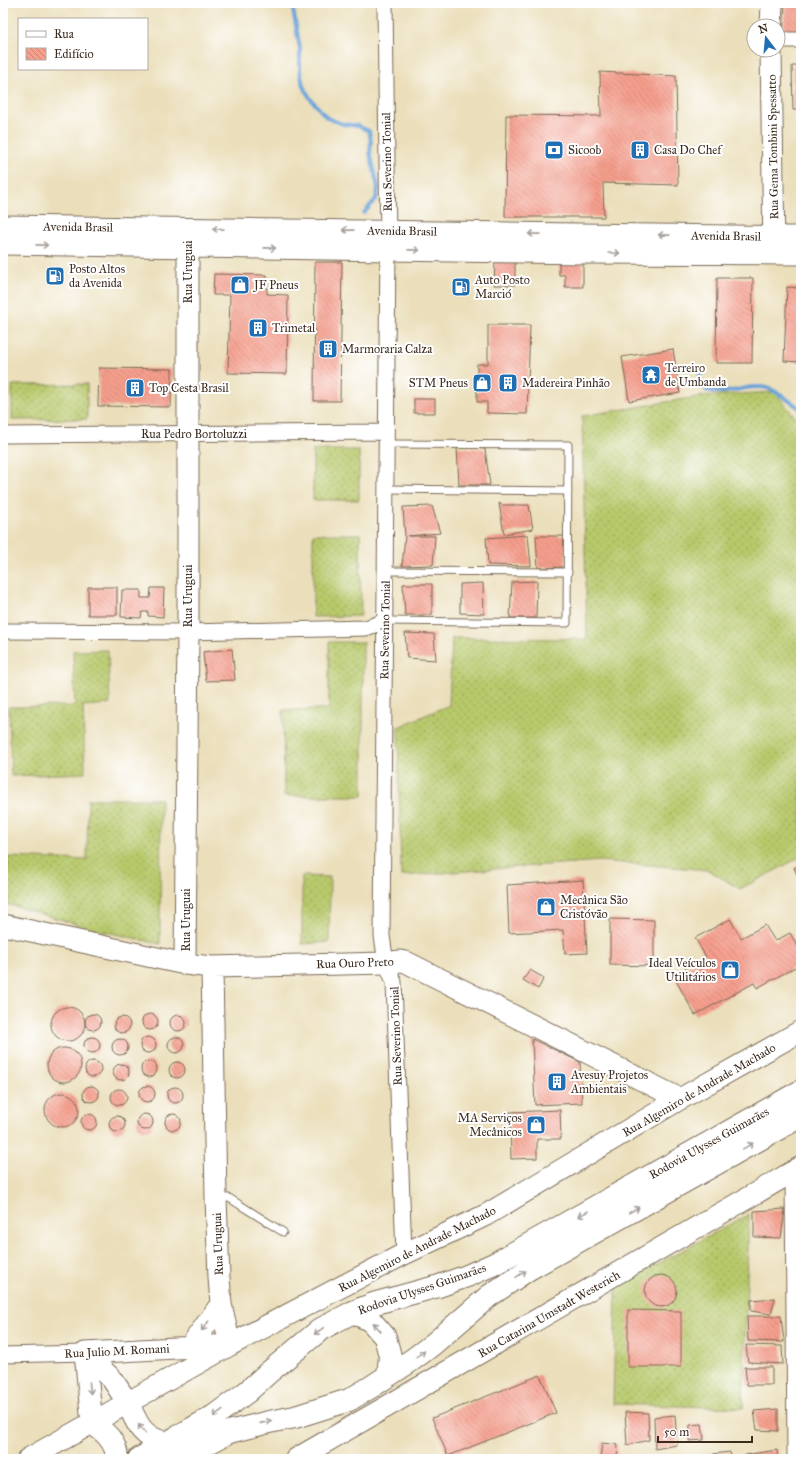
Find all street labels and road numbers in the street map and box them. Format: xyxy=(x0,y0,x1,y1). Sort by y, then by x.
street label: Rua Gema Tombini Spessatto xyxy=(765,74,781,220)
street label: Rua Severino Tonial xyxy=(379,111,395,212)
street label: Avenida Brasil xyxy=(42,219,114,235)
street label: Avenida Brasil xyxy=(366,223,438,239)
street label: Avenida Brasil xyxy=(690,228,762,244)
street label: Rua Uruguai xyxy=(181,240,196,304)
street label: Rua Pedro Bortoluzzi xyxy=(141,427,248,441)
street label: Rua Uruguai xyxy=(181,564,196,628)
street label: Rua Severino Tonial xyxy=(377,579,393,680)
street label: Rua Uruguai xyxy=(179,888,194,952)
street label: Rua Ouro Preto xyxy=(316,955,394,971)
street label: Rua Severino Tonial xyxy=(387,985,405,1086)
street label: Rua Algemiro de Andrade Machado xyxy=(620,1040,779,1141)
street label: Rodovia Ulysses Guimarães xyxy=(647,1104,771,1182)
street label: Rua Algemiro de Andrade Machado xyxy=(336,1203,498,1296)
street label: Rua Uruguai xyxy=(210,1212,227,1276)
street label: Rodovia Ulysses Guimarães xyxy=(356,1260,488,1318)
street label: Rua Catarina Umstadt Westerich xyxy=(475,1267,623,1360)
street label: Rua Julio M. Romani xyxy=(64,1341,171,1362)

